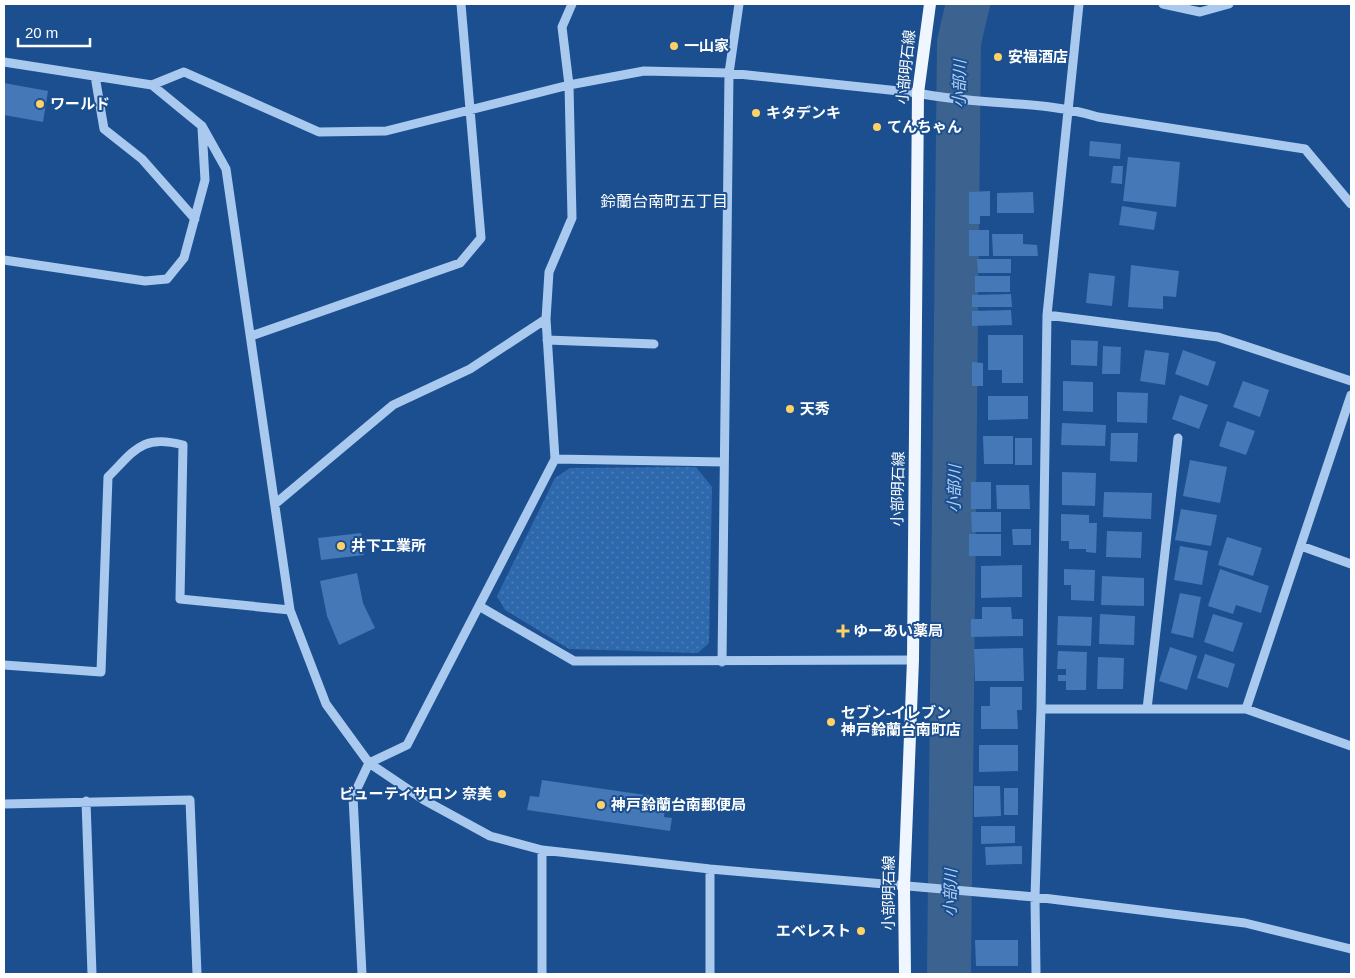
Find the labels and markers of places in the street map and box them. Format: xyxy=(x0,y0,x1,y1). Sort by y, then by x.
place label: 一山家 xyxy=(684,37,729,54)
marker: 一山家 xyxy=(668,40,680,52)
place label: 安福酒店 xyxy=(1008,48,1068,65)
marker: 安福酒店 xyxy=(992,51,1004,63)
place label: ワールド xyxy=(50,95,110,112)
marker: ワールド xyxy=(34,98,46,110)
place label: キタデンキ xyxy=(766,104,841,121)
marker: キタデンキ xyxy=(750,107,762,119)
place label: てんちゃん xyxy=(887,118,962,135)
marker: てんちゃん xyxy=(871,121,883,133)
place label: 天秀 xyxy=(800,400,830,417)
marker: 天秀 xyxy=(784,403,796,415)
place label: 井下工業所 xyxy=(351,537,426,554)
marker: 井下工業所 xyxy=(335,540,347,552)
place label: ゆーあい薬局 xyxy=(853,622,943,639)
marker: ゆーあい薬局 xyxy=(837,625,849,637)
place label: セブン-イレブン 神戸鈴蘭台南町店 xyxy=(840,704,961,738)
marker: セブン-イレブン 神戸鈴蘭台南町店 xyxy=(825,716,837,728)
place label: ビューティサロン 奈美 xyxy=(339,785,492,802)
marker: ビューティサロン 奈美 xyxy=(496,788,508,800)
place label: 神戸鈴蘭台南郵便局 xyxy=(610,796,746,813)
marker: 神戸鈴蘭台南郵便局 xyxy=(595,799,607,811)
place label: エベレスト xyxy=(776,922,851,939)
marker: エベレスト xyxy=(855,925,867,937)

